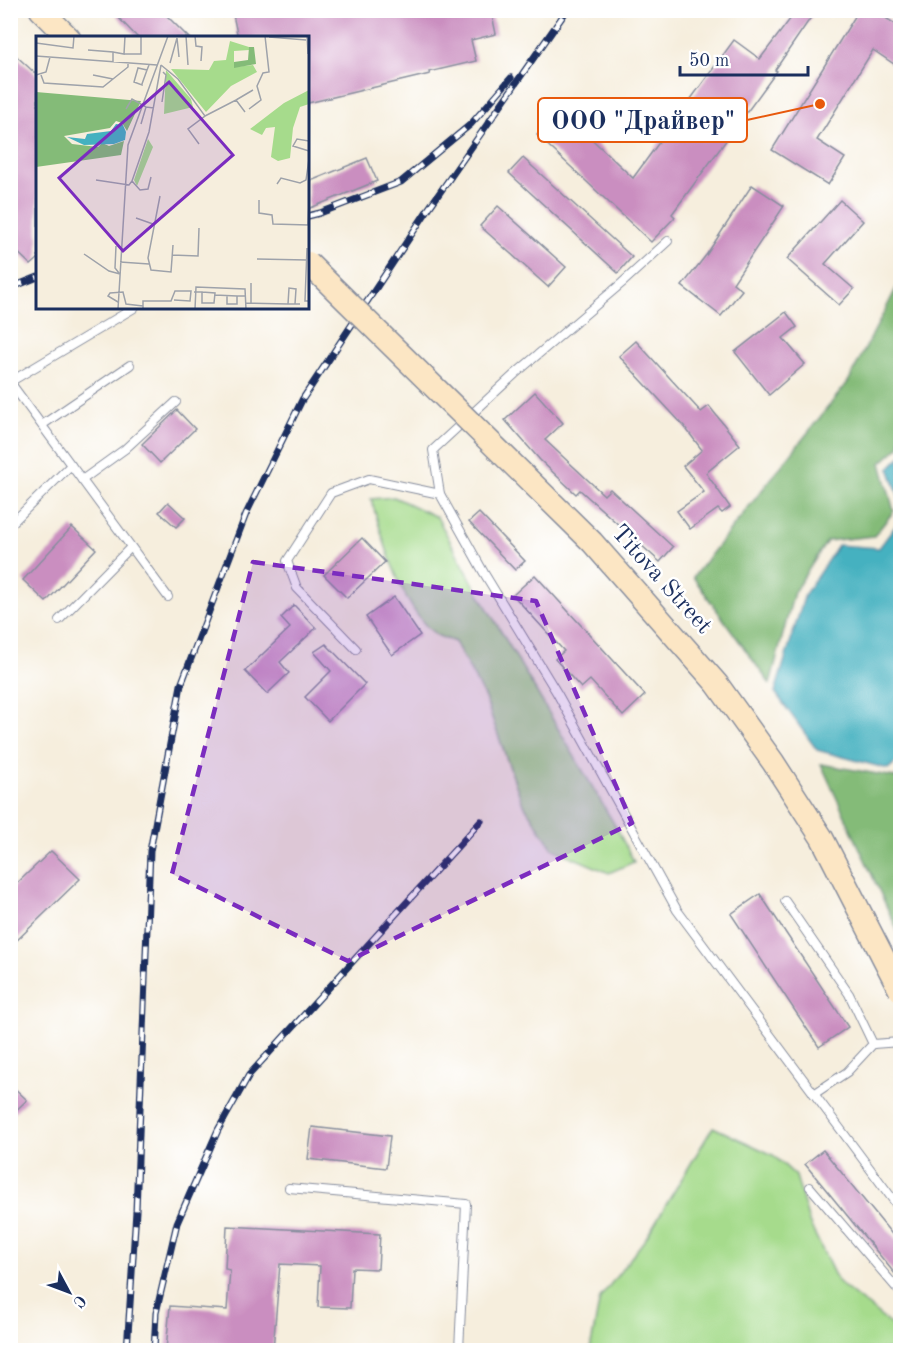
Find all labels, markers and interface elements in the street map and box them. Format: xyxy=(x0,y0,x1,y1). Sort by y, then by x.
inset map xyxy=(36,36,309,309)
scale bar xyxy=(680,39,808,77)
text: 50 m xyxy=(689,52,729,70)
callout: ООО "Драйвер" xyxy=(538,98,747,142)
text: ООО "Драйвер" xyxy=(551,109,735,135)
street label: Titova Street xyxy=(606,521,716,639)
north arrow xyxy=(39,1262,99,1322)
text: С xyxy=(69,1291,88,1310)

